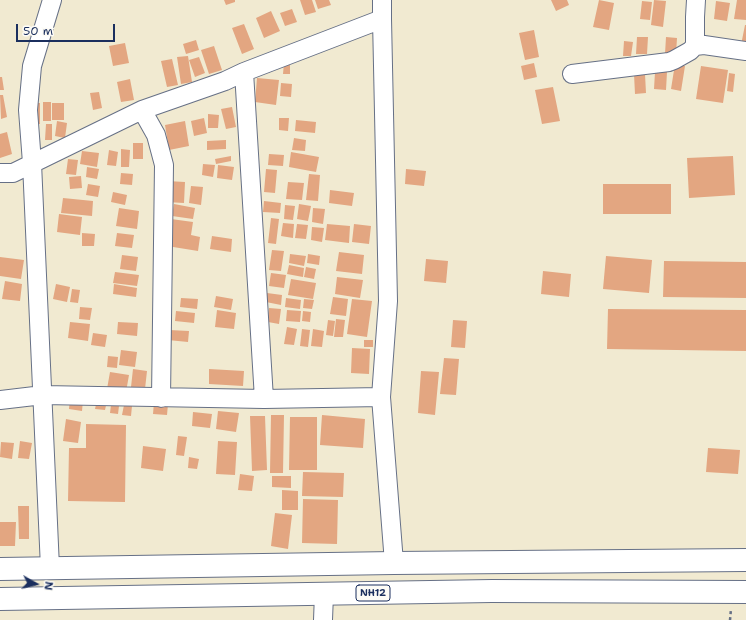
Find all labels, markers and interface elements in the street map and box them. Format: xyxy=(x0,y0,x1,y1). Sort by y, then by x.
scale bar xyxy=(18,16,117,42)
text: 50 m xyxy=(23,23,53,39)
north arrow xyxy=(16,564,56,604)
text: N xyxy=(40,580,56,591)
road number: NH12 xyxy=(356,585,390,601)

